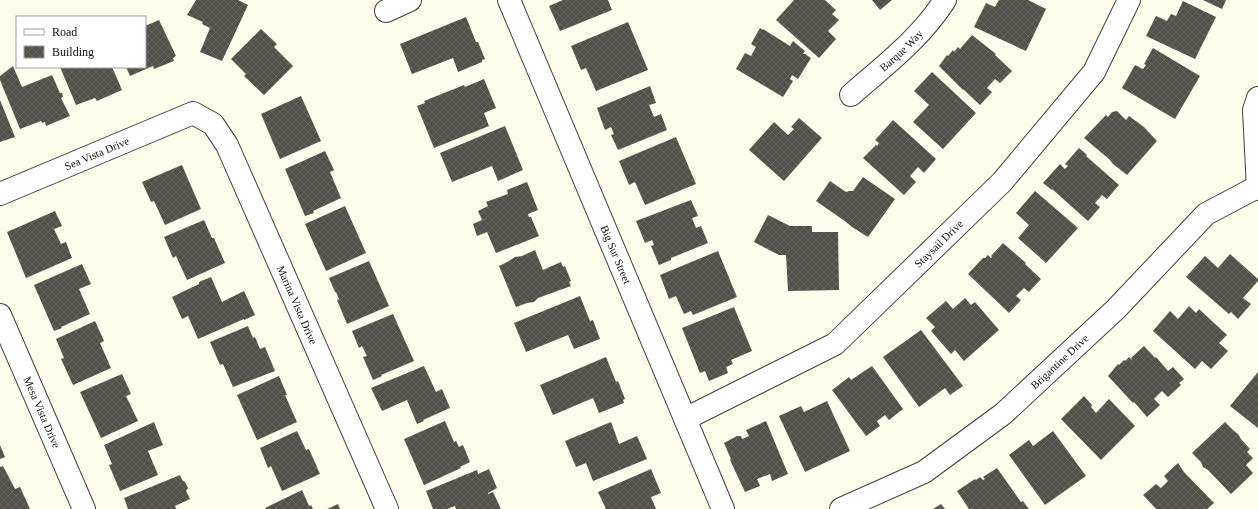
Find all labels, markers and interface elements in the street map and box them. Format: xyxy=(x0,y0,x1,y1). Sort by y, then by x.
legend xyxy=(16,16,146,68)
text: Road xyxy=(52,25,77,39)
street label: Barque Way xyxy=(877,27,925,74)
text: Building xyxy=(52,45,94,59)
street label: Sea Vista Drive xyxy=(63,134,131,172)
street label: Staysail Drive xyxy=(912,217,965,270)
street label: Big Sur Street xyxy=(598,223,634,286)
street label: Marina Vista Drive xyxy=(275,264,320,346)
street label: Brigantine Drive xyxy=(1028,332,1091,391)
street label: Mesa Vista Drive xyxy=(21,375,63,450)

